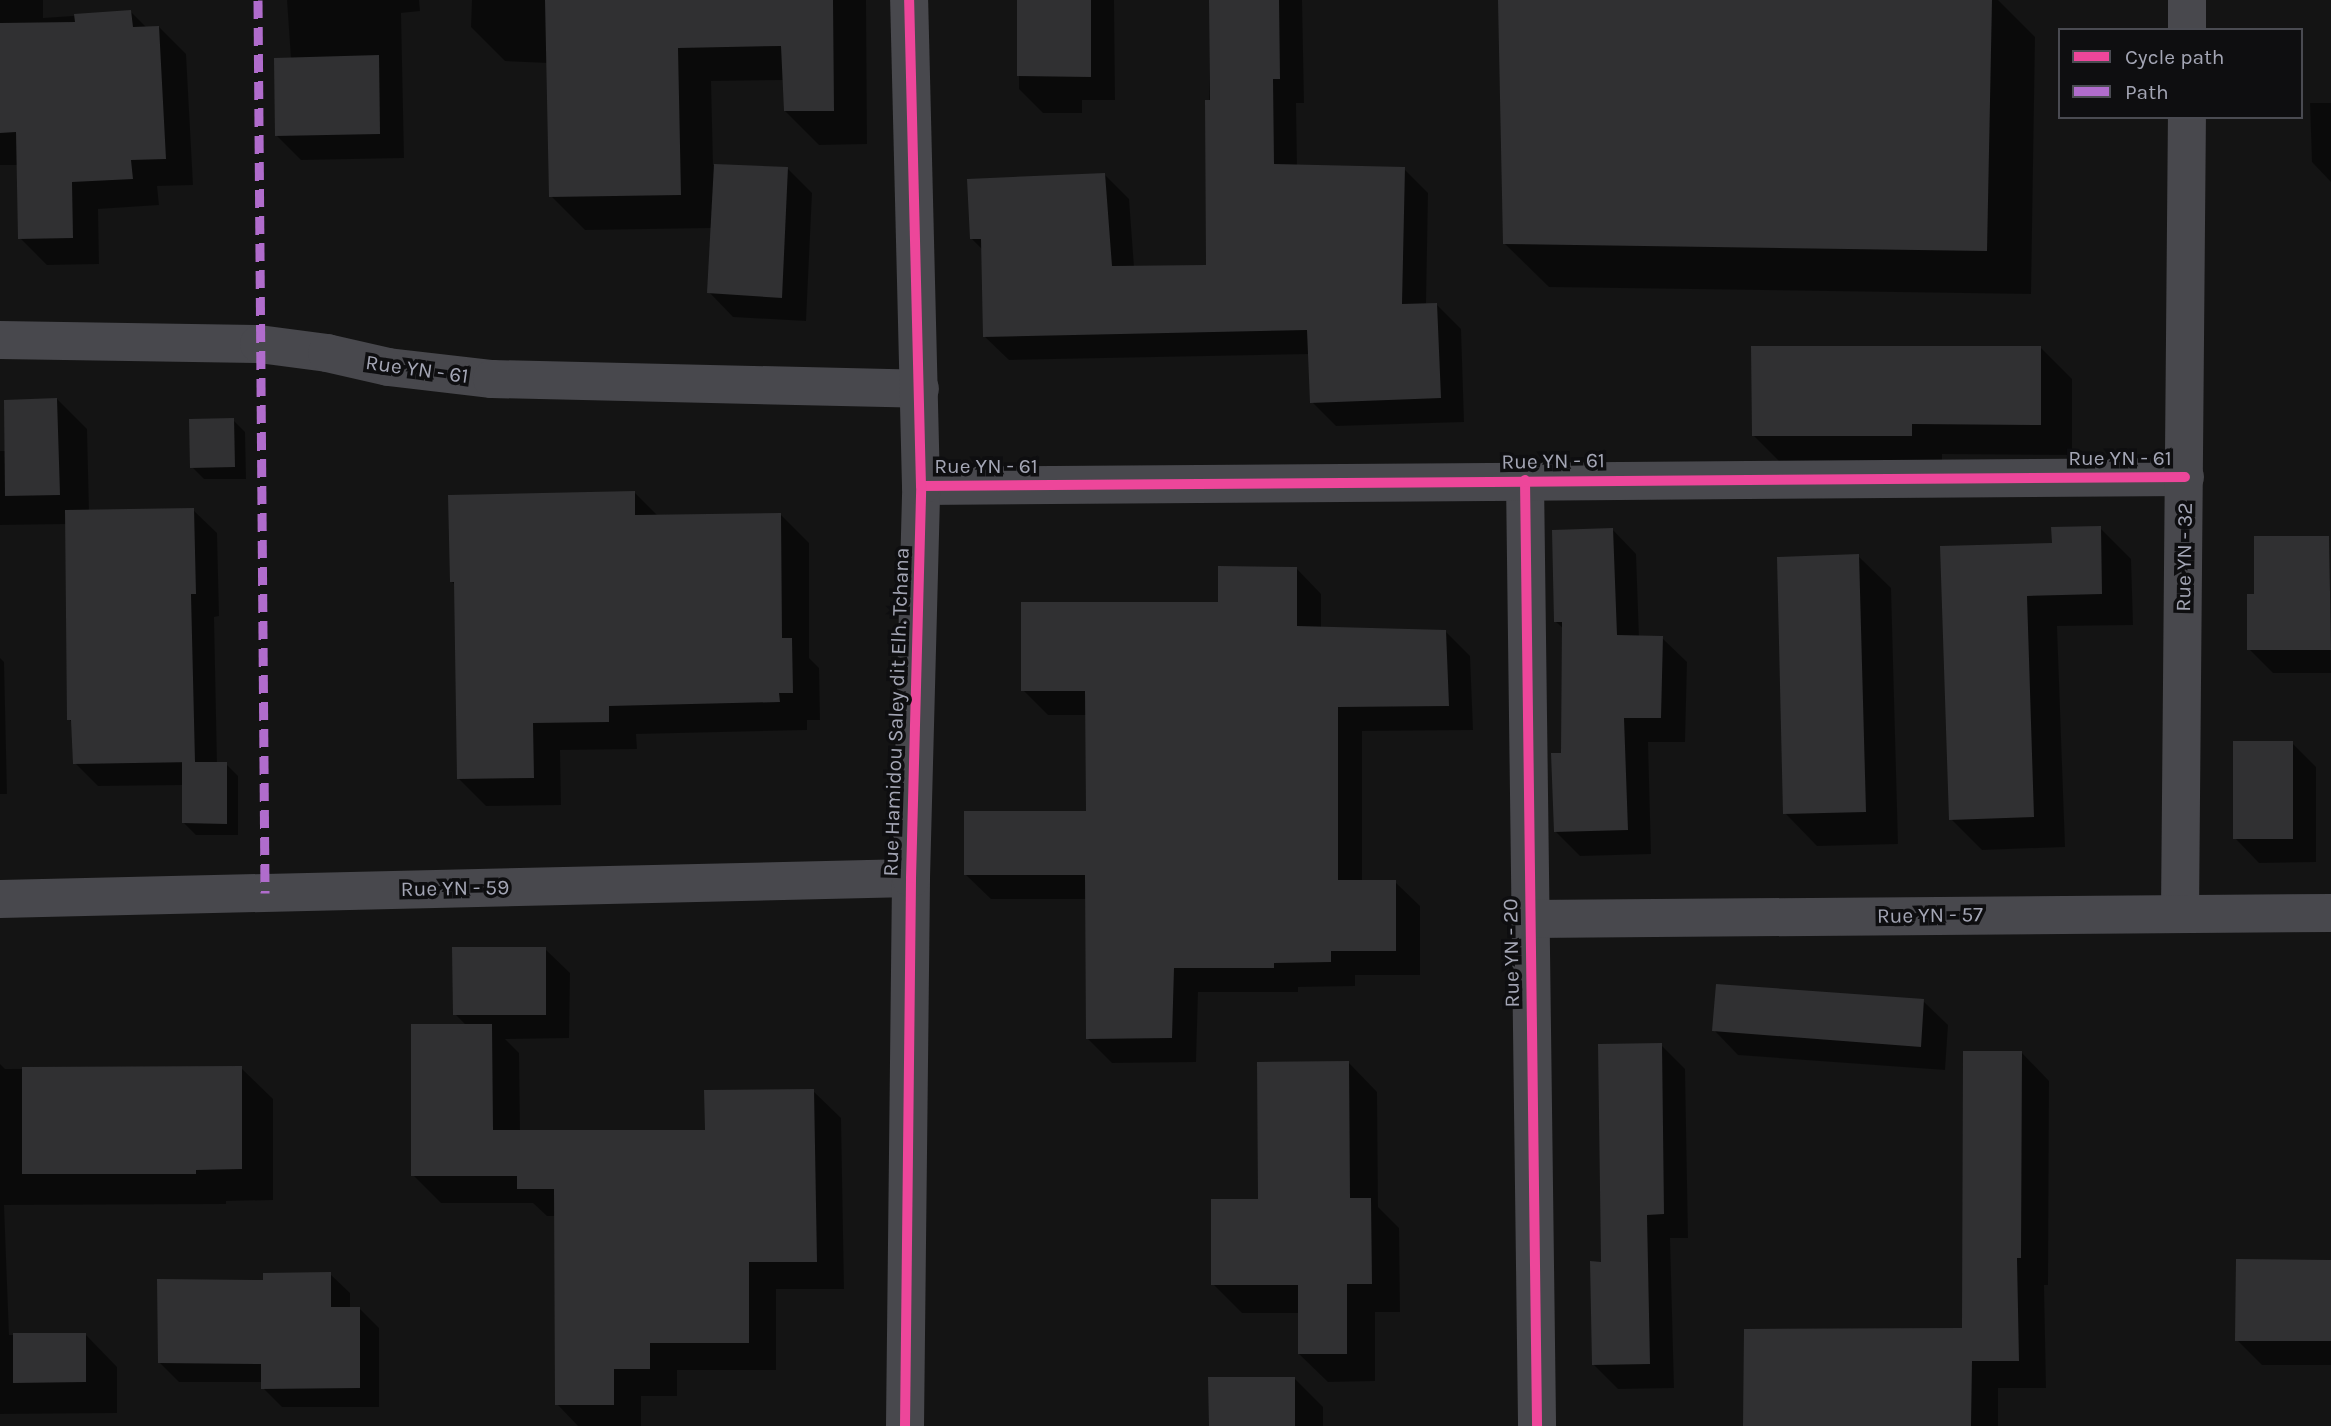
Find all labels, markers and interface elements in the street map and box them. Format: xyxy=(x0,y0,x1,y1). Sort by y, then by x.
legend xyxy=(2058,28,2303,119)
text: Cycle path xyxy=(2125,45,2225,69)
text: Path xyxy=(2125,80,2169,104)
street label: Rue YN - 61 xyxy=(364,349,470,389)
street label: Rue YN - 61 xyxy=(2068,445,2172,471)
street label: Rue YN - 61 xyxy=(1501,447,1605,475)
street label: Rue YN - 61 xyxy=(934,453,1038,479)
street label: Rue YN - 32 xyxy=(2170,502,2198,612)
street label: Rue Hamidou Saley dit Elh. Tchana xyxy=(878,547,914,877)
street label: Rue YN - 59 xyxy=(401,874,509,902)
street label: Rue YN - 20 xyxy=(1497,898,1525,1008)
street label: Rue YN - 57 xyxy=(1877,901,1983,929)

